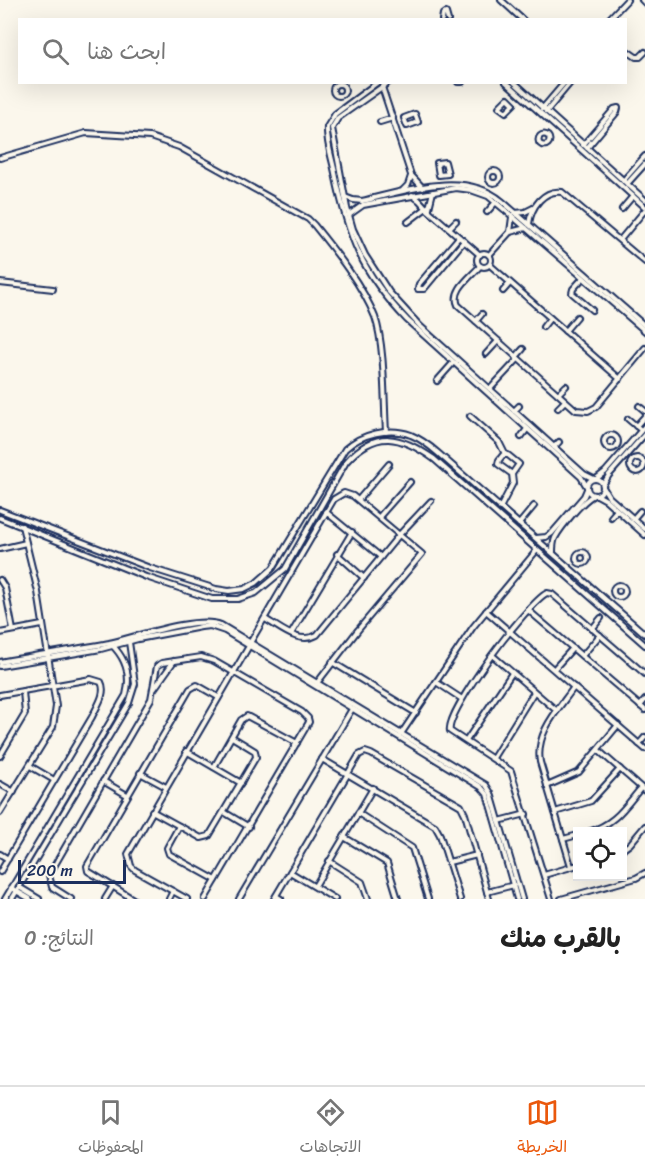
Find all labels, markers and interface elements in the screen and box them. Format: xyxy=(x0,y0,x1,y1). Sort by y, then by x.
search box xyxy=(18,18,627,84)
text: ابحث هنا xyxy=(87,32,166,71)
icon: search xyxy=(39,35,72,68)
map controls xyxy=(573,827,627,881)
button: locate xyxy=(573,827,627,881)
text: 200 m xyxy=(27,856,73,885)
scale bar xyxy=(18,857,126,884)
text: بالقرب منك xyxy=(500,915,621,961)
text: النتائج: 0 xyxy=(24,921,94,956)
tab: المحفوظات xyxy=(78,1096,144,1161)
tab: الاتجاهات xyxy=(300,1096,361,1161)
tab: الخريطة xyxy=(517,1096,567,1161)

